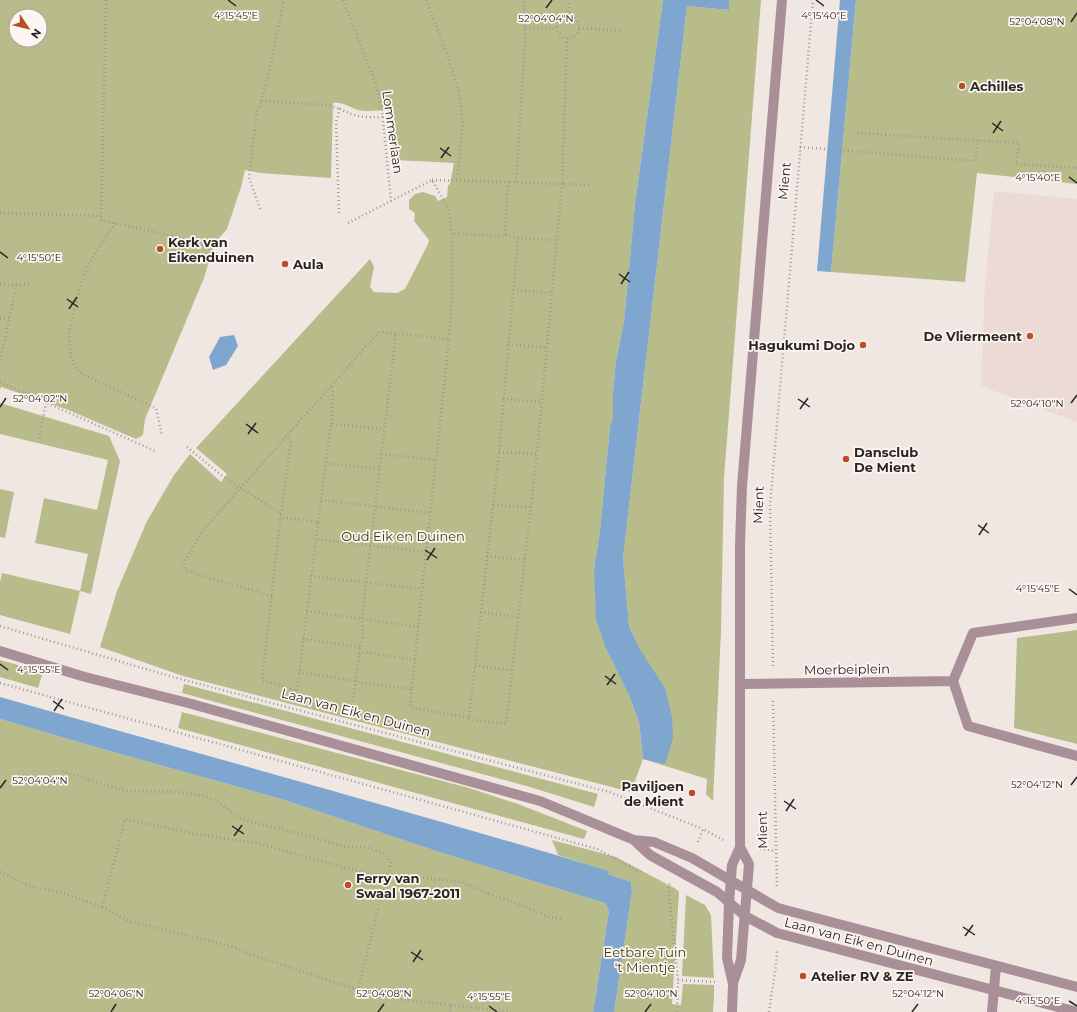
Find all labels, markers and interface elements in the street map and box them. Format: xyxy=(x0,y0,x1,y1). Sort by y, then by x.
north arrow xyxy=(8,8,48,48)
text: 4°15'45"E xyxy=(214,9,259,22)
text: 4°15'40"E xyxy=(801,9,847,22)
text: 52°04'04"N xyxy=(518,12,574,25)
text: 52°04'08"N xyxy=(1009,15,1065,28)
text: N xyxy=(28,26,44,41)
place label: Achilles xyxy=(969,78,1023,94)
marker: Achilles xyxy=(957,81,967,91)
street label: Lommerlaan xyxy=(379,89,407,175)
street label: Mient xyxy=(774,161,794,201)
text: 4°15'40"E xyxy=(1015,171,1061,184)
place label: Kerk van Eikenduinen xyxy=(168,234,254,265)
marker: Kerk van Eikenduinen xyxy=(155,244,165,254)
text: 4°15'50"E xyxy=(16,251,62,264)
place label: Aula xyxy=(292,256,324,272)
marker: Aula xyxy=(280,259,290,269)
place label: De Vliermeent xyxy=(923,328,1022,344)
marker: De Vliermeent xyxy=(1025,331,1035,341)
place label: Hagukumi Dojo xyxy=(748,337,855,353)
marker: Hagukumi Dojo xyxy=(858,340,868,350)
text: 52°04'02"N xyxy=(13,392,67,405)
text: 52°04'10"N xyxy=(1010,397,1064,410)
place label: Dansclub De Mient xyxy=(854,444,918,475)
marker: Dansclub De Mient xyxy=(841,454,851,464)
street label: Mient xyxy=(749,486,767,524)
park label: Oud Eik en Duinen xyxy=(341,528,465,544)
text: 4°15'45"E xyxy=(1016,582,1061,595)
street label: Moerbeiplein xyxy=(804,660,890,678)
text: 4°15'55"E xyxy=(17,663,61,676)
street label: Laan van Eik en Duinen xyxy=(280,684,432,740)
text: 52°04'04"N xyxy=(12,774,68,787)
place label: Paviljoen de Mient xyxy=(621,778,684,809)
text: 52°04'12"N xyxy=(1011,778,1063,791)
marker: Paviljoen de Mient xyxy=(687,788,697,798)
street label: Mient xyxy=(754,811,770,849)
place label: Ferry van Swaal 1967-2011 xyxy=(356,870,460,901)
marker: Ferry van Swaal 1967-2011 xyxy=(343,880,353,890)
street label: Laan van Eik en Duinen xyxy=(783,913,935,969)
park label: Eetbare Tuin 't Mientje xyxy=(604,944,686,975)
place label: Atelier RV & ZE xyxy=(810,968,914,984)
marker: Atelier RV & ZE xyxy=(798,971,808,981)
text: 52°04'06"N xyxy=(88,987,144,1000)
text: 52°04'08"N xyxy=(356,987,412,1000)
text: 52°04'10"N xyxy=(624,987,678,1000)
text: 52°04'12"N xyxy=(892,987,944,1000)
text: 4°15'55"E xyxy=(467,990,511,1003)
text: 4°15'50"E xyxy=(1015,994,1061,1007)

